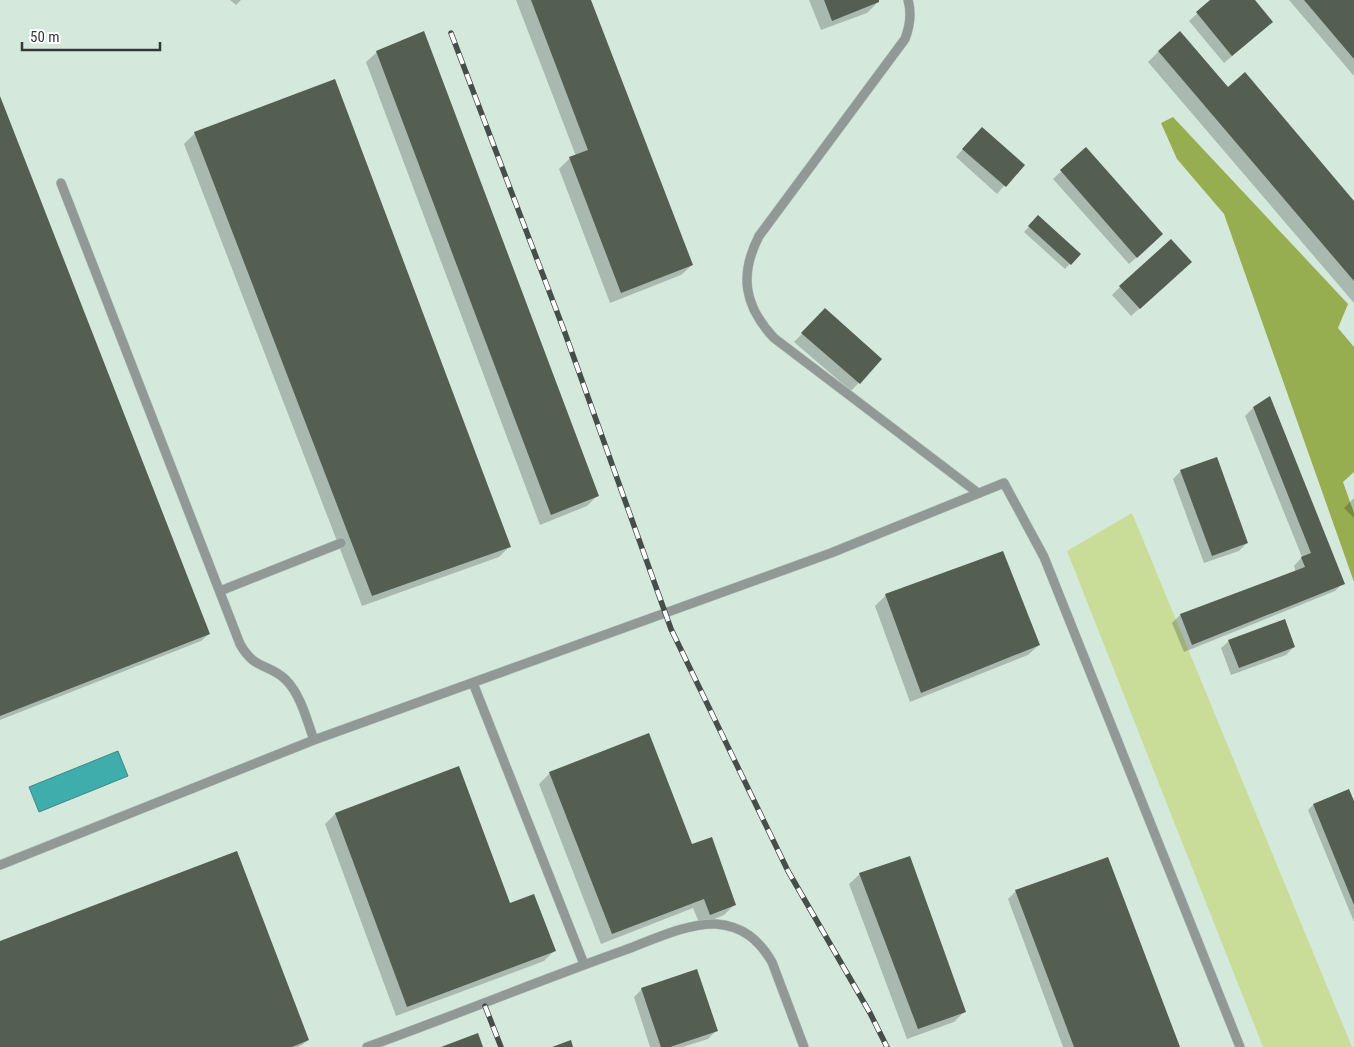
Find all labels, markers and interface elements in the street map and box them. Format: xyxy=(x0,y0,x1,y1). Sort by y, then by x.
scale bar xyxy=(22,20,160,52)
text: 50 m xyxy=(30,28,60,46)

